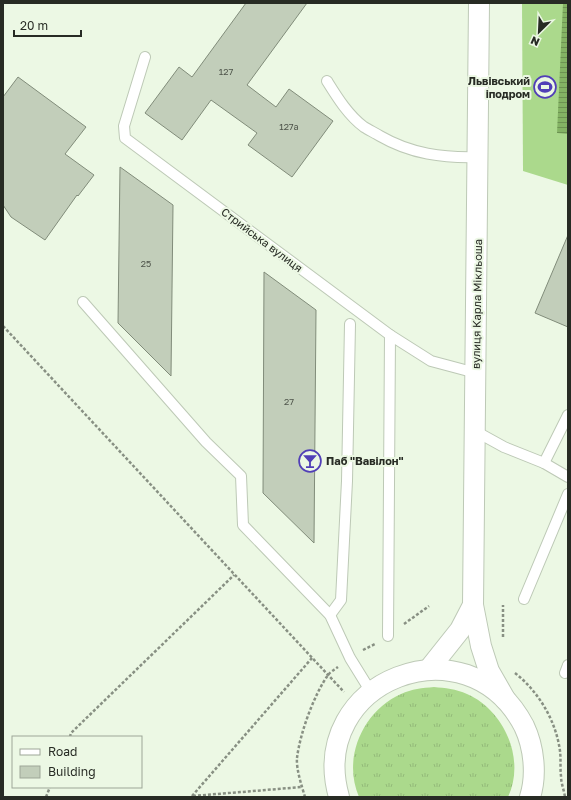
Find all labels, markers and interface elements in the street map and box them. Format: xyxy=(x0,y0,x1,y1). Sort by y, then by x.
scale bar xyxy=(14,12,81,38)
north arrow xyxy=(519,12,559,52)
text: 20 m xyxy=(20,18,48,33)
text: N xyxy=(528,34,541,49)
house number: 127 xyxy=(219,66,233,77)
place label: Львівський іподром xyxy=(468,74,530,100)
sports icon: Львівський іподром xyxy=(532,74,558,100)
house number: 127а xyxy=(279,121,299,132)
street label: Стрийська вулиця xyxy=(219,205,305,274)
street label: вулиця Карла Мікльоша xyxy=(469,239,484,369)
house number: 25 xyxy=(141,258,151,269)
house number: 27 xyxy=(284,396,294,407)
bar icon: Паб "Вавілон" xyxy=(297,448,323,474)
place label: Паб "Вавілон" xyxy=(326,454,404,467)
legend xyxy=(12,736,142,788)
text: Road xyxy=(48,744,77,759)
text: Building xyxy=(48,764,96,779)

